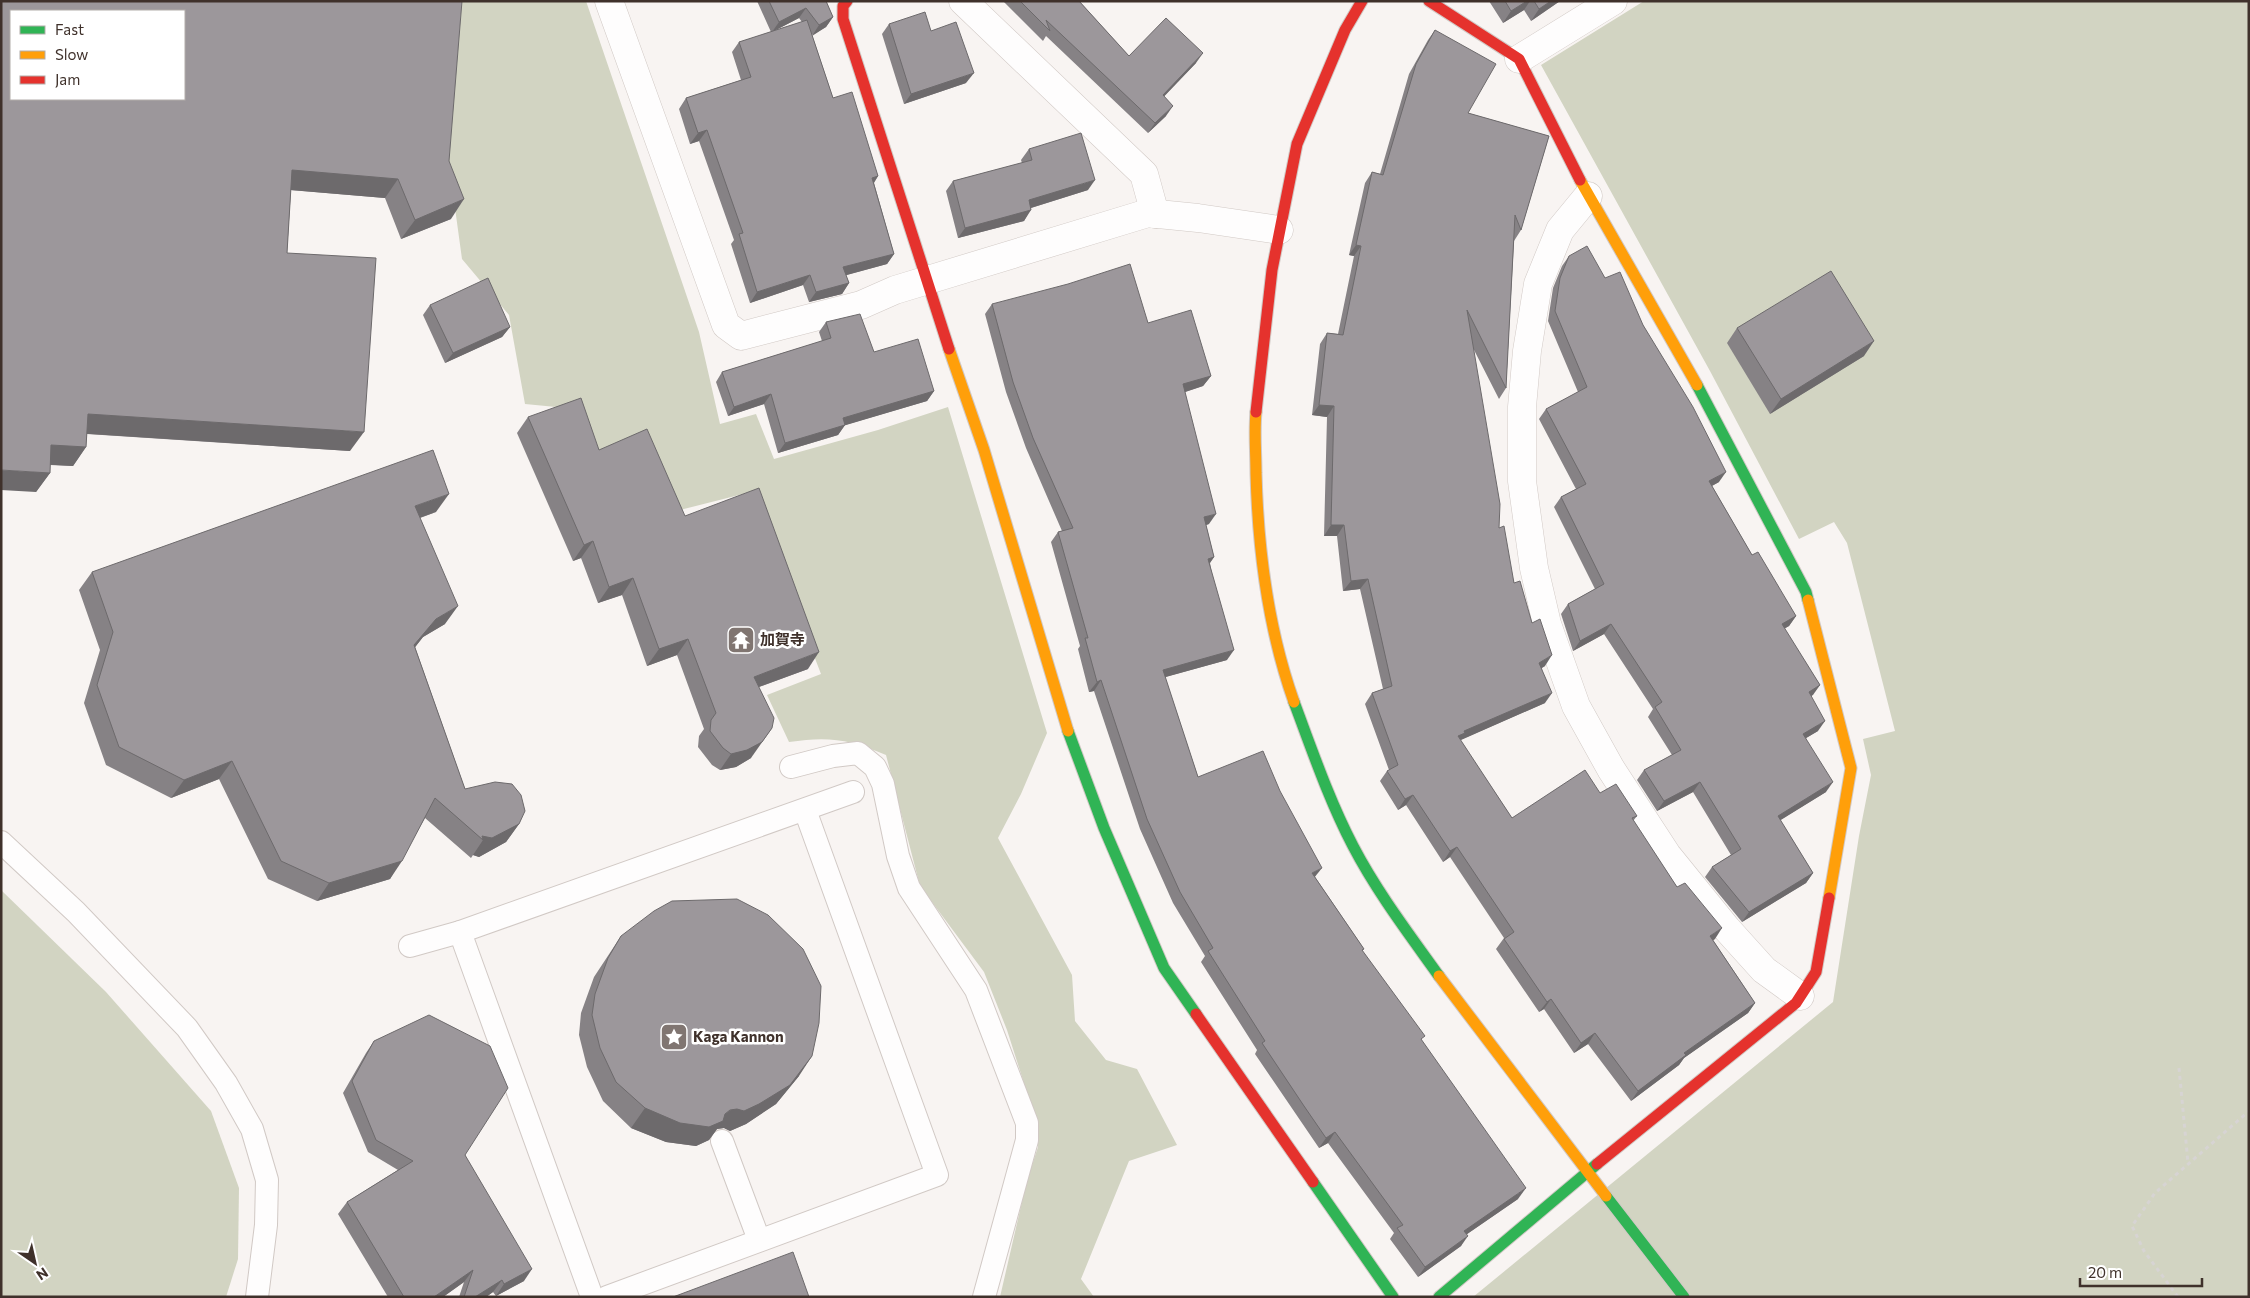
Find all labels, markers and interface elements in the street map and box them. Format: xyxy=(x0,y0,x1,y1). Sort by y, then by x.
legend xyxy=(10,10,185,100)
text: Fast xyxy=(55,20,84,38)
text: Slow xyxy=(55,45,88,63)
text: Jam xyxy=(55,70,80,88)
temple icon: 加賀寺 xyxy=(726,625,756,655)
place label: 加賀寺 xyxy=(760,630,805,648)
place icon: Kaga Kannon xyxy=(659,1022,689,1052)
place label: Kaga Kannon xyxy=(693,1027,784,1045)
north arrow xyxy=(10,1238,60,1288)
scale bar xyxy=(2080,1256,2202,1288)
text: 20 m xyxy=(2088,1263,2122,1281)
text: N xyxy=(33,1264,52,1284)

